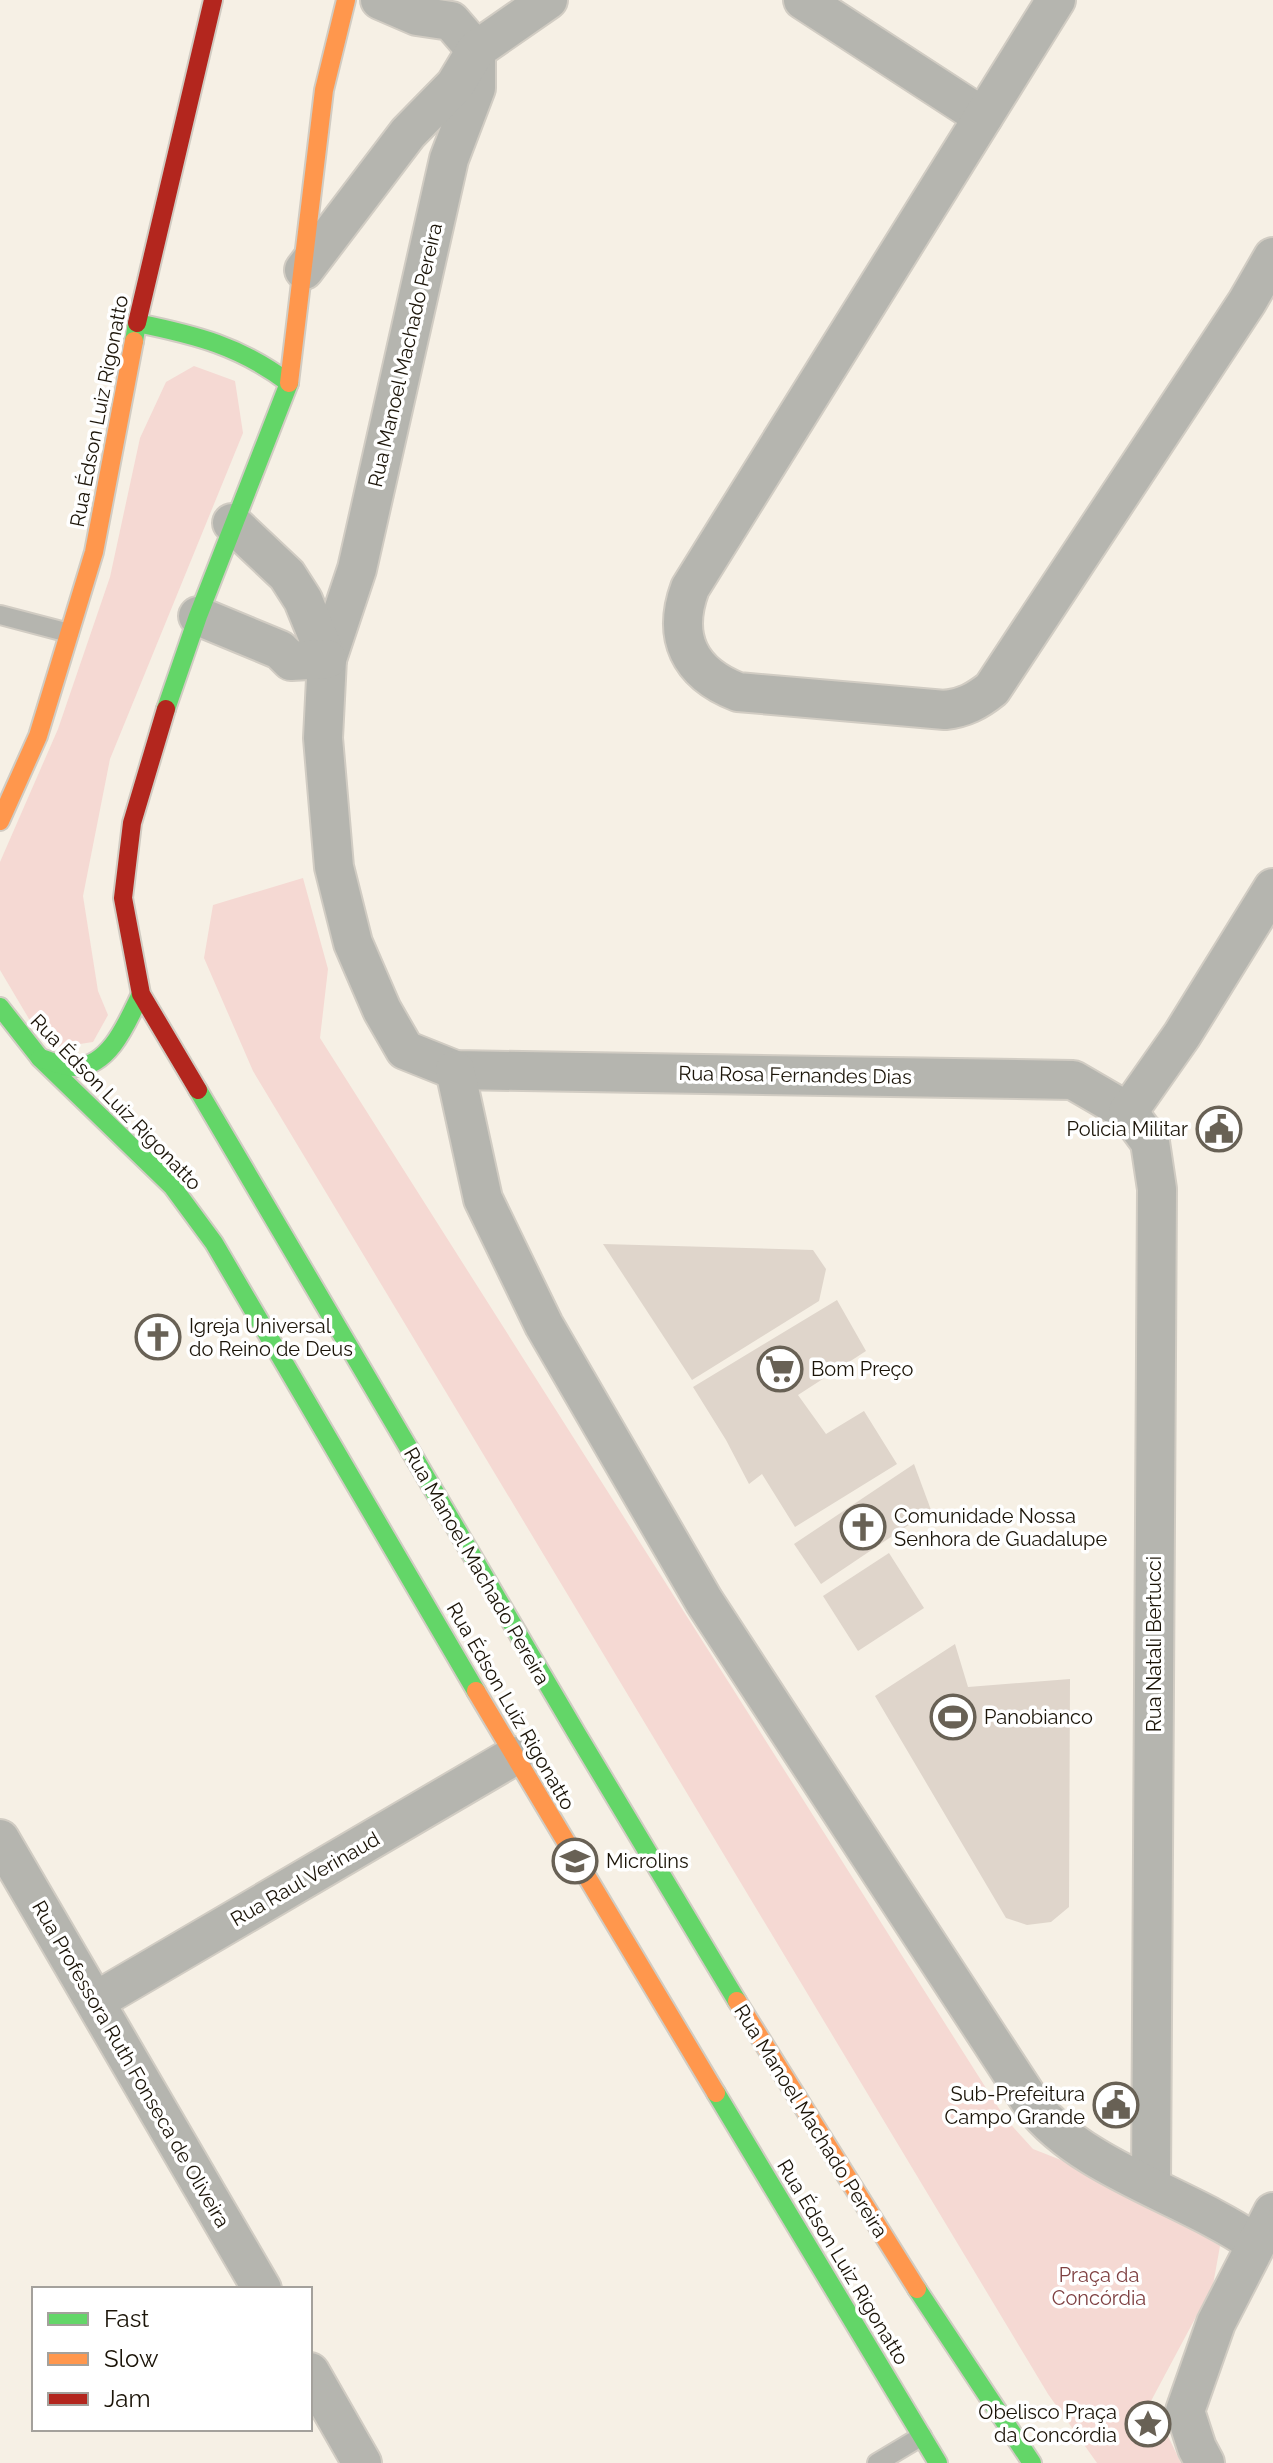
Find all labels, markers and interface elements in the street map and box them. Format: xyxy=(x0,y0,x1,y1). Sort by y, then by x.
street label: Rua Manoel Machado Pereira xyxy=(363,221,447,489)
street label: Rua Édson Luiz Rigonatto xyxy=(65,293,133,529)
street label: Rua Édson Luiz Rigonatto xyxy=(26,1009,206,1195)
street label: Rua Rosa Fernandes Dias xyxy=(678,1061,912,1089)
public building icon: Policia Militar xyxy=(1195,1105,1243,1153)
place label: Policia Militar xyxy=(1066,1117,1188,1141)
church icon: Igreja Universal do Reino de Deus xyxy=(134,1313,182,1361)
place label: Igreja Universal do Reino de Deus xyxy=(189,1314,353,1361)
supermarket icon: Bom Preço xyxy=(756,1345,804,1393)
place label: Bom Preço xyxy=(811,1357,913,1381)
street label: Rua Manoel Machado Pereira xyxy=(399,1443,555,1689)
church icon: Comunidade Nossa Senhora de Guadalupe xyxy=(839,1503,887,1551)
place label: Comunidade Nossa Senhora de Guadalupe xyxy=(894,1504,1107,1551)
street label: Rua Natali Bertucci xyxy=(1142,1556,1166,1732)
street label: Rua Édson Luiz Rigonatto xyxy=(442,1598,580,1814)
sports icon: Panobianco xyxy=(929,1693,977,1741)
place label: Panobianco xyxy=(984,1705,1093,1729)
street label: Rua Raul Verinaud xyxy=(226,1827,384,1931)
school or university icon: Microlins xyxy=(551,1837,599,1885)
place label: Microlins xyxy=(606,1849,689,1873)
street label: Rua Professora Ruth Fonseca de Oliveira xyxy=(27,1896,235,2232)
street label: Rua Manoel Machado Pereira xyxy=(729,2000,893,2242)
public building icon: Sub-Prefeitura Campo Grande xyxy=(1092,2081,1140,2129)
place label: Sub-Prefeitura Campo Grande xyxy=(945,2082,1085,2129)
street label: Rua Édson Luiz Rigonatto xyxy=(772,2155,914,2369)
park label: Praça da Concórdia xyxy=(1052,2263,1146,2310)
legend xyxy=(32,2287,312,2431)
text: Fast xyxy=(104,2304,149,2333)
text: Slow xyxy=(104,2344,159,2373)
text: Jam xyxy=(104,2384,150,2413)
place label: Obelisco Praça da Concórdia xyxy=(978,2400,1117,2447)
place icon: Obelisco Praça da Concórdia xyxy=(1124,2400,1172,2448)

